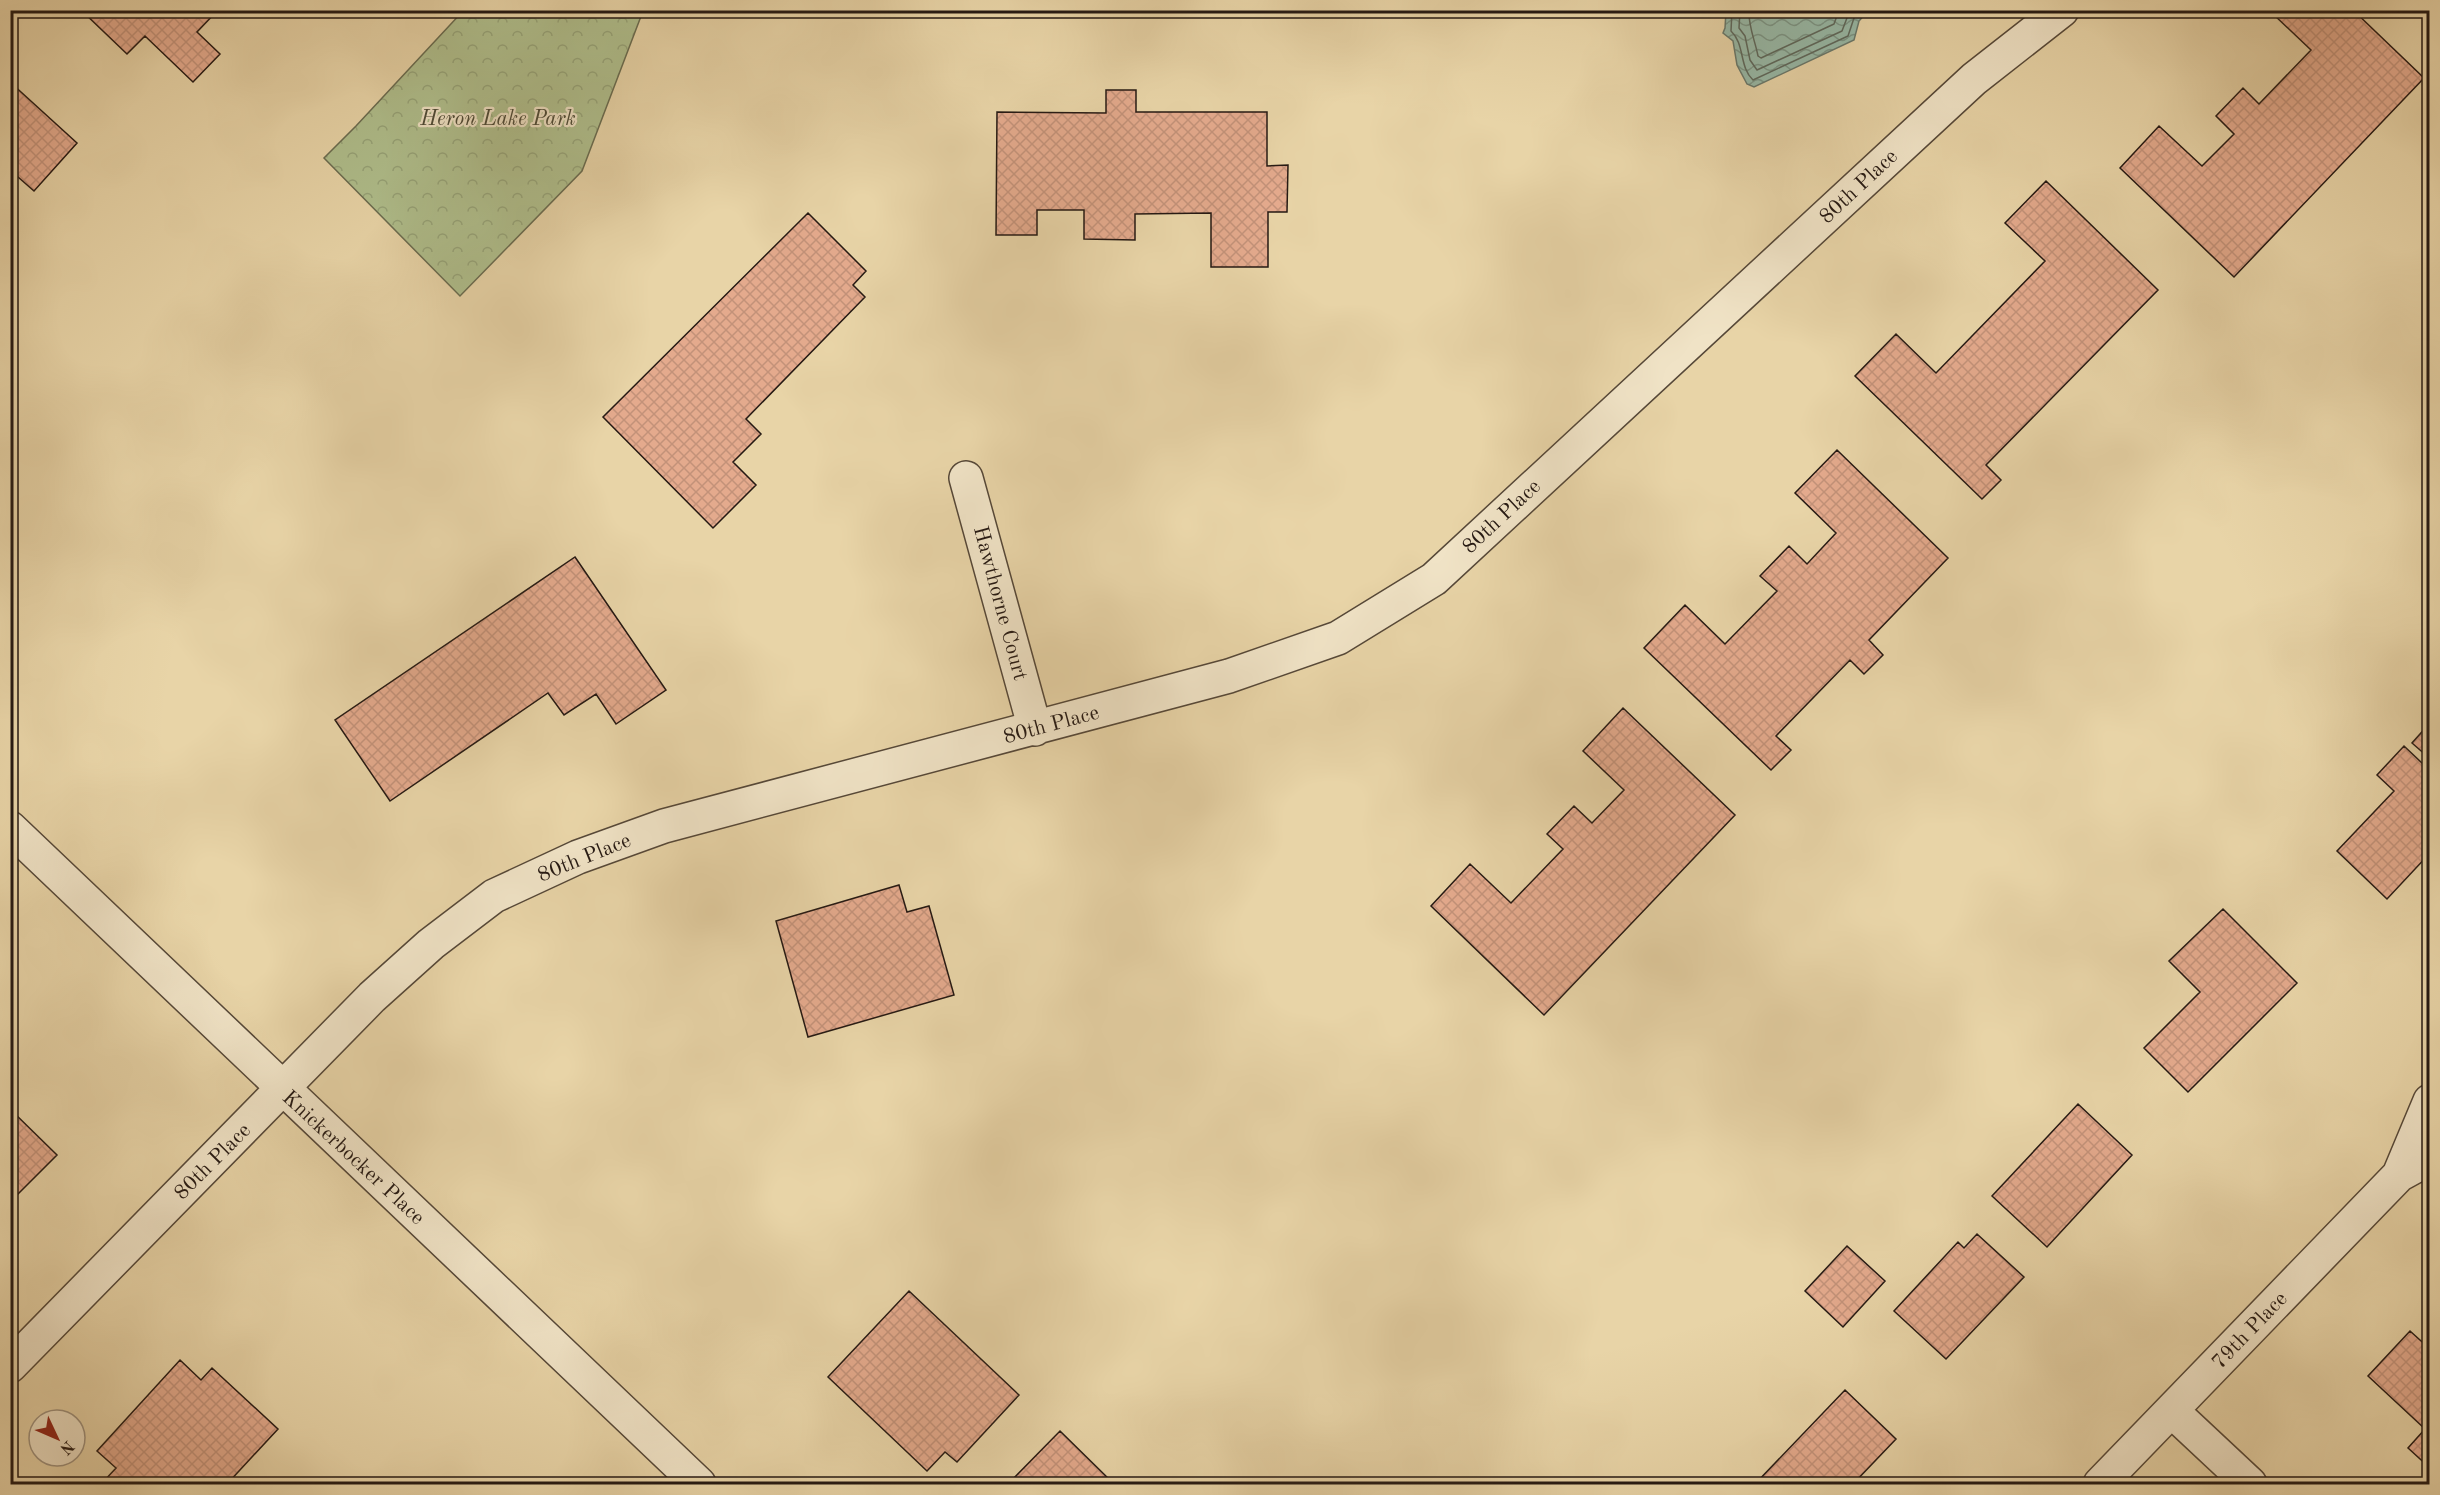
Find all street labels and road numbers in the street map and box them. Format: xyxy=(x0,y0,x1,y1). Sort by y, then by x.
street label: 80th Place xyxy=(1816,146,1902,228)
street label: 80th Place xyxy=(1459,476,1545,558)
street label: Hawthorne Court xyxy=(969,524,1030,683)
street label: 80th Place xyxy=(1001,703,1102,748)
street label: 80th Place xyxy=(535,830,634,887)
street label: Knickerbocker Place xyxy=(278,1087,428,1229)
street label: 80th Place xyxy=(171,1120,255,1204)
street label: 79th Place xyxy=(2208,1288,2292,1374)

